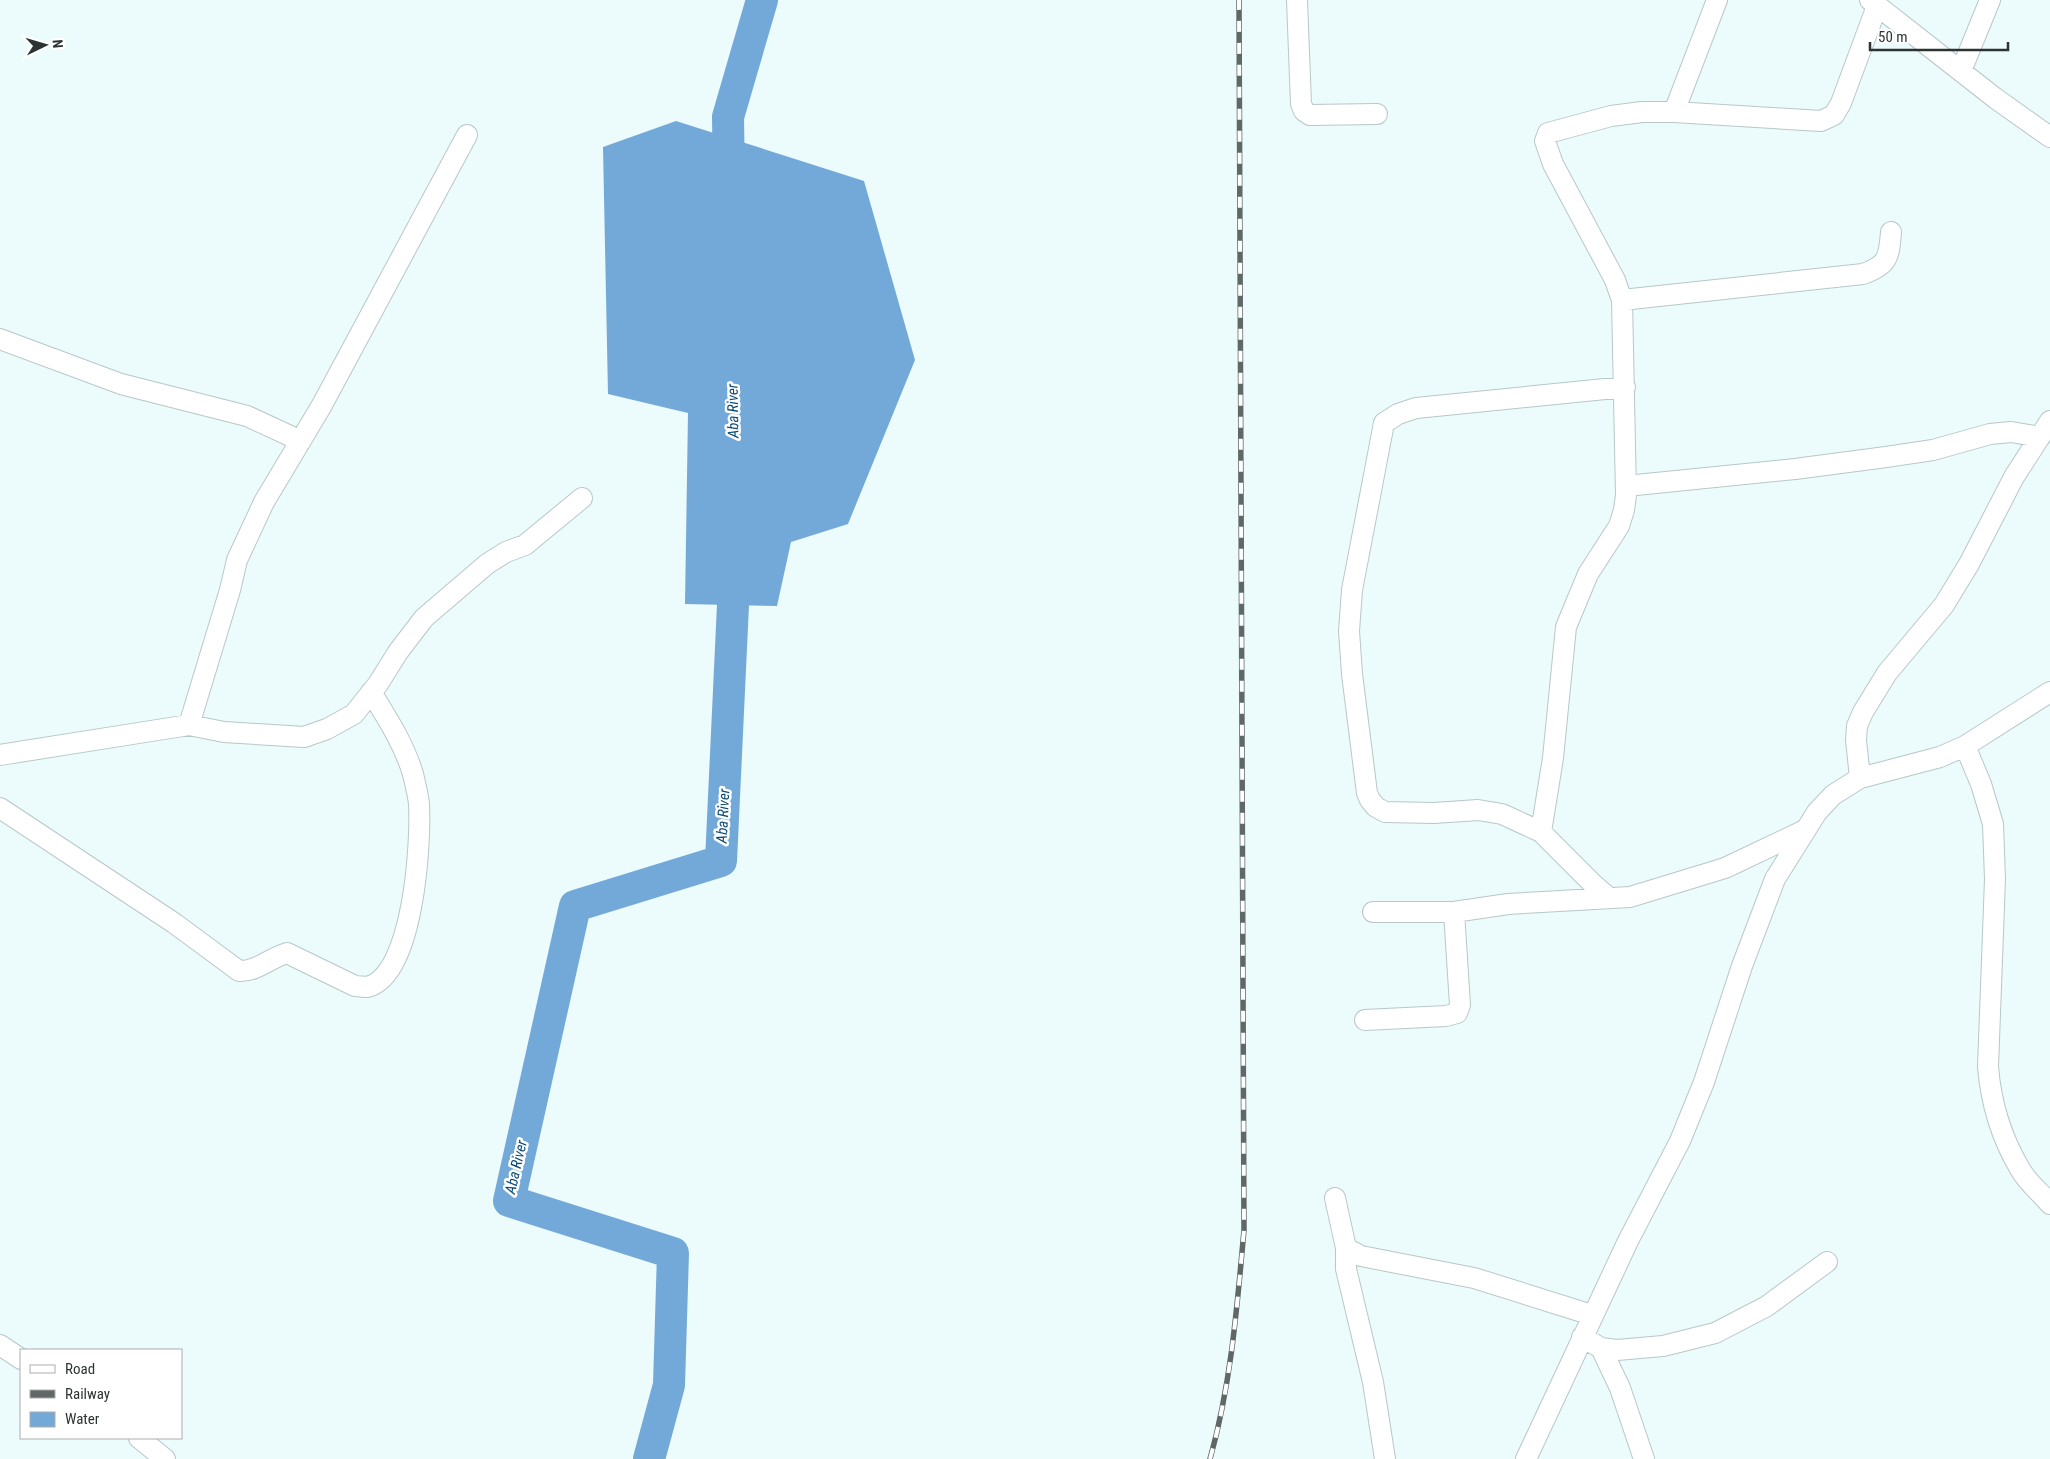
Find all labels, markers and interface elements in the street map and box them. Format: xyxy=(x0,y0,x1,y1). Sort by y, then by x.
north arrow xyxy=(20,20,70,70)
scale bar xyxy=(1870,20,2008,52)
text: 50 m xyxy=(1878,28,1908,46)
text: N xyxy=(50,39,66,49)
water label: Aba River xyxy=(724,383,742,439)
water label: Aba River xyxy=(713,788,733,845)
water label: Aba River xyxy=(501,1138,531,1197)
legend xyxy=(20,1349,182,1439)
text: Road xyxy=(65,1360,95,1378)
text: Railway xyxy=(65,1385,110,1403)
text: Water xyxy=(65,1410,100,1428)

